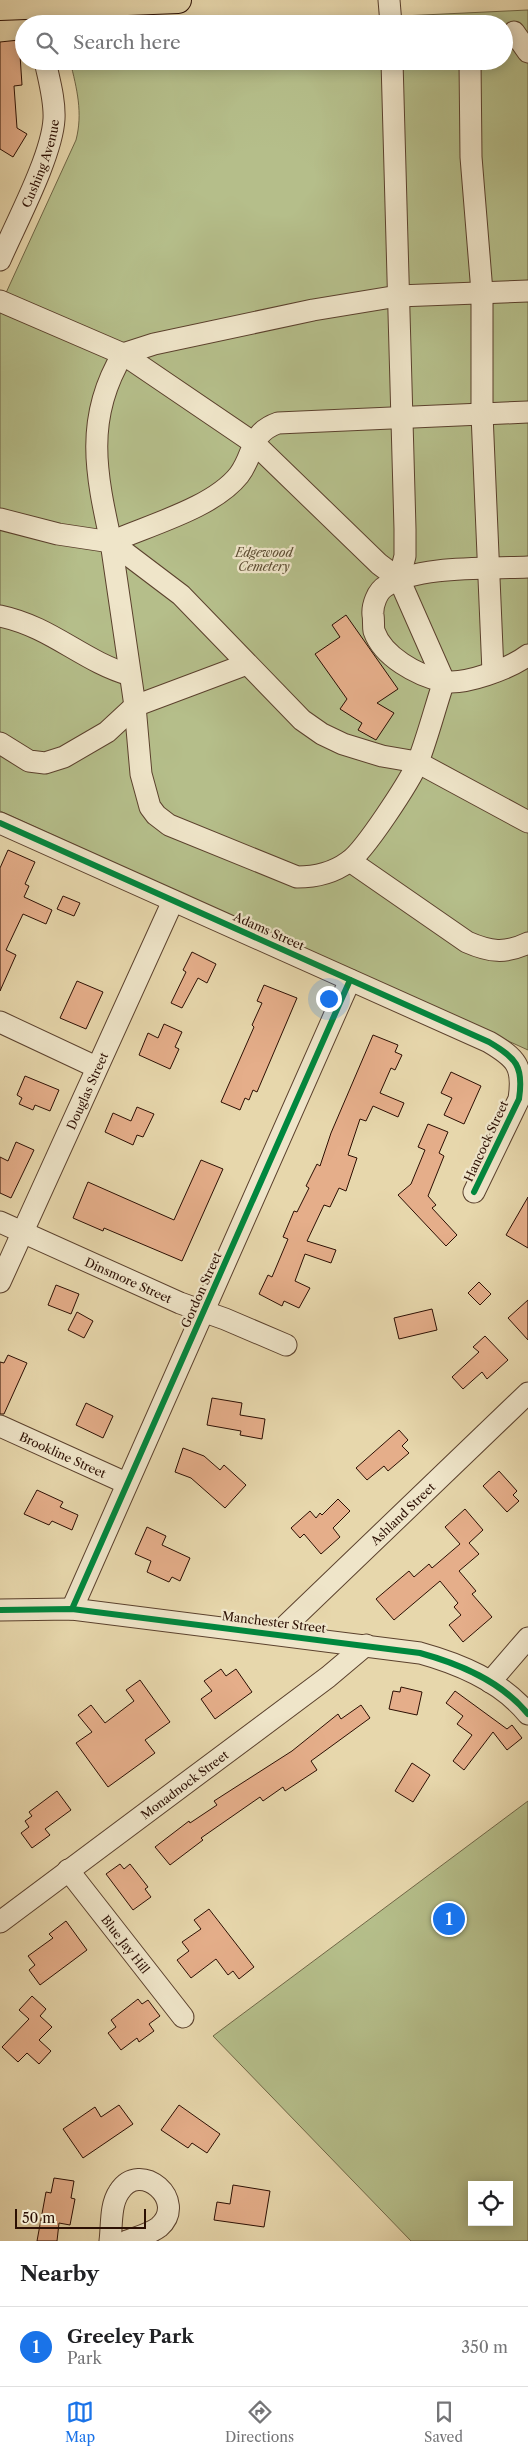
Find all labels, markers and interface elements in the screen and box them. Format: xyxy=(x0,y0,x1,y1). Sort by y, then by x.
search box xyxy=(15,15,513,70)
icon: search xyxy=(33,29,61,57)
text: Search here xyxy=(73,31,181,54)
street label: Cushing Avenue xyxy=(18,118,62,210)
park label: Edgewood Cemetery xyxy=(234,545,295,574)
street label: Adams Street xyxy=(230,908,307,954)
your location xyxy=(316,986,342,1012)
street label: Douglas Street xyxy=(63,1049,111,1132)
street label: Hancock Street xyxy=(461,1097,512,1184)
street label: Gordon Street xyxy=(178,1249,225,1330)
street label: Dinsmore Street xyxy=(83,1254,175,1306)
street label: Brookline Street xyxy=(17,1428,109,1481)
street label: Ashland Street xyxy=(366,1479,438,1549)
street label: Manchester Street xyxy=(221,1608,328,1636)
street label: Monadnock Street xyxy=(138,1746,232,1822)
pin: 1 xyxy=(433,1900,465,1938)
street label: Blue Jay Hill xyxy=(98,1912,154,1977)
map controls xyxy=(468,2181,513,2226)
button: locate xyxy=(468,2181,513,2226)
scale bar xyxy=(15,2206,146,2229)
text: 50 m xyxy=(22,2209,55,2227)
text: Nearby xyxy=(20,2261,99,2286)
text: Greeley Park xyxy=(67,2325,194,2348)
text: 1 xyxy=(32,2337,40,2357)
text: 350 m xyxy=(461,2337,508,2357)
text: Park xyxy=(67,2348,102,2368)
tab: Map xyxy=(65,2398,95,2446)
tab: Directions xyxy=(225,2398,294,2446)
tab: Saved xyxy=(424,2398,463,2446)

